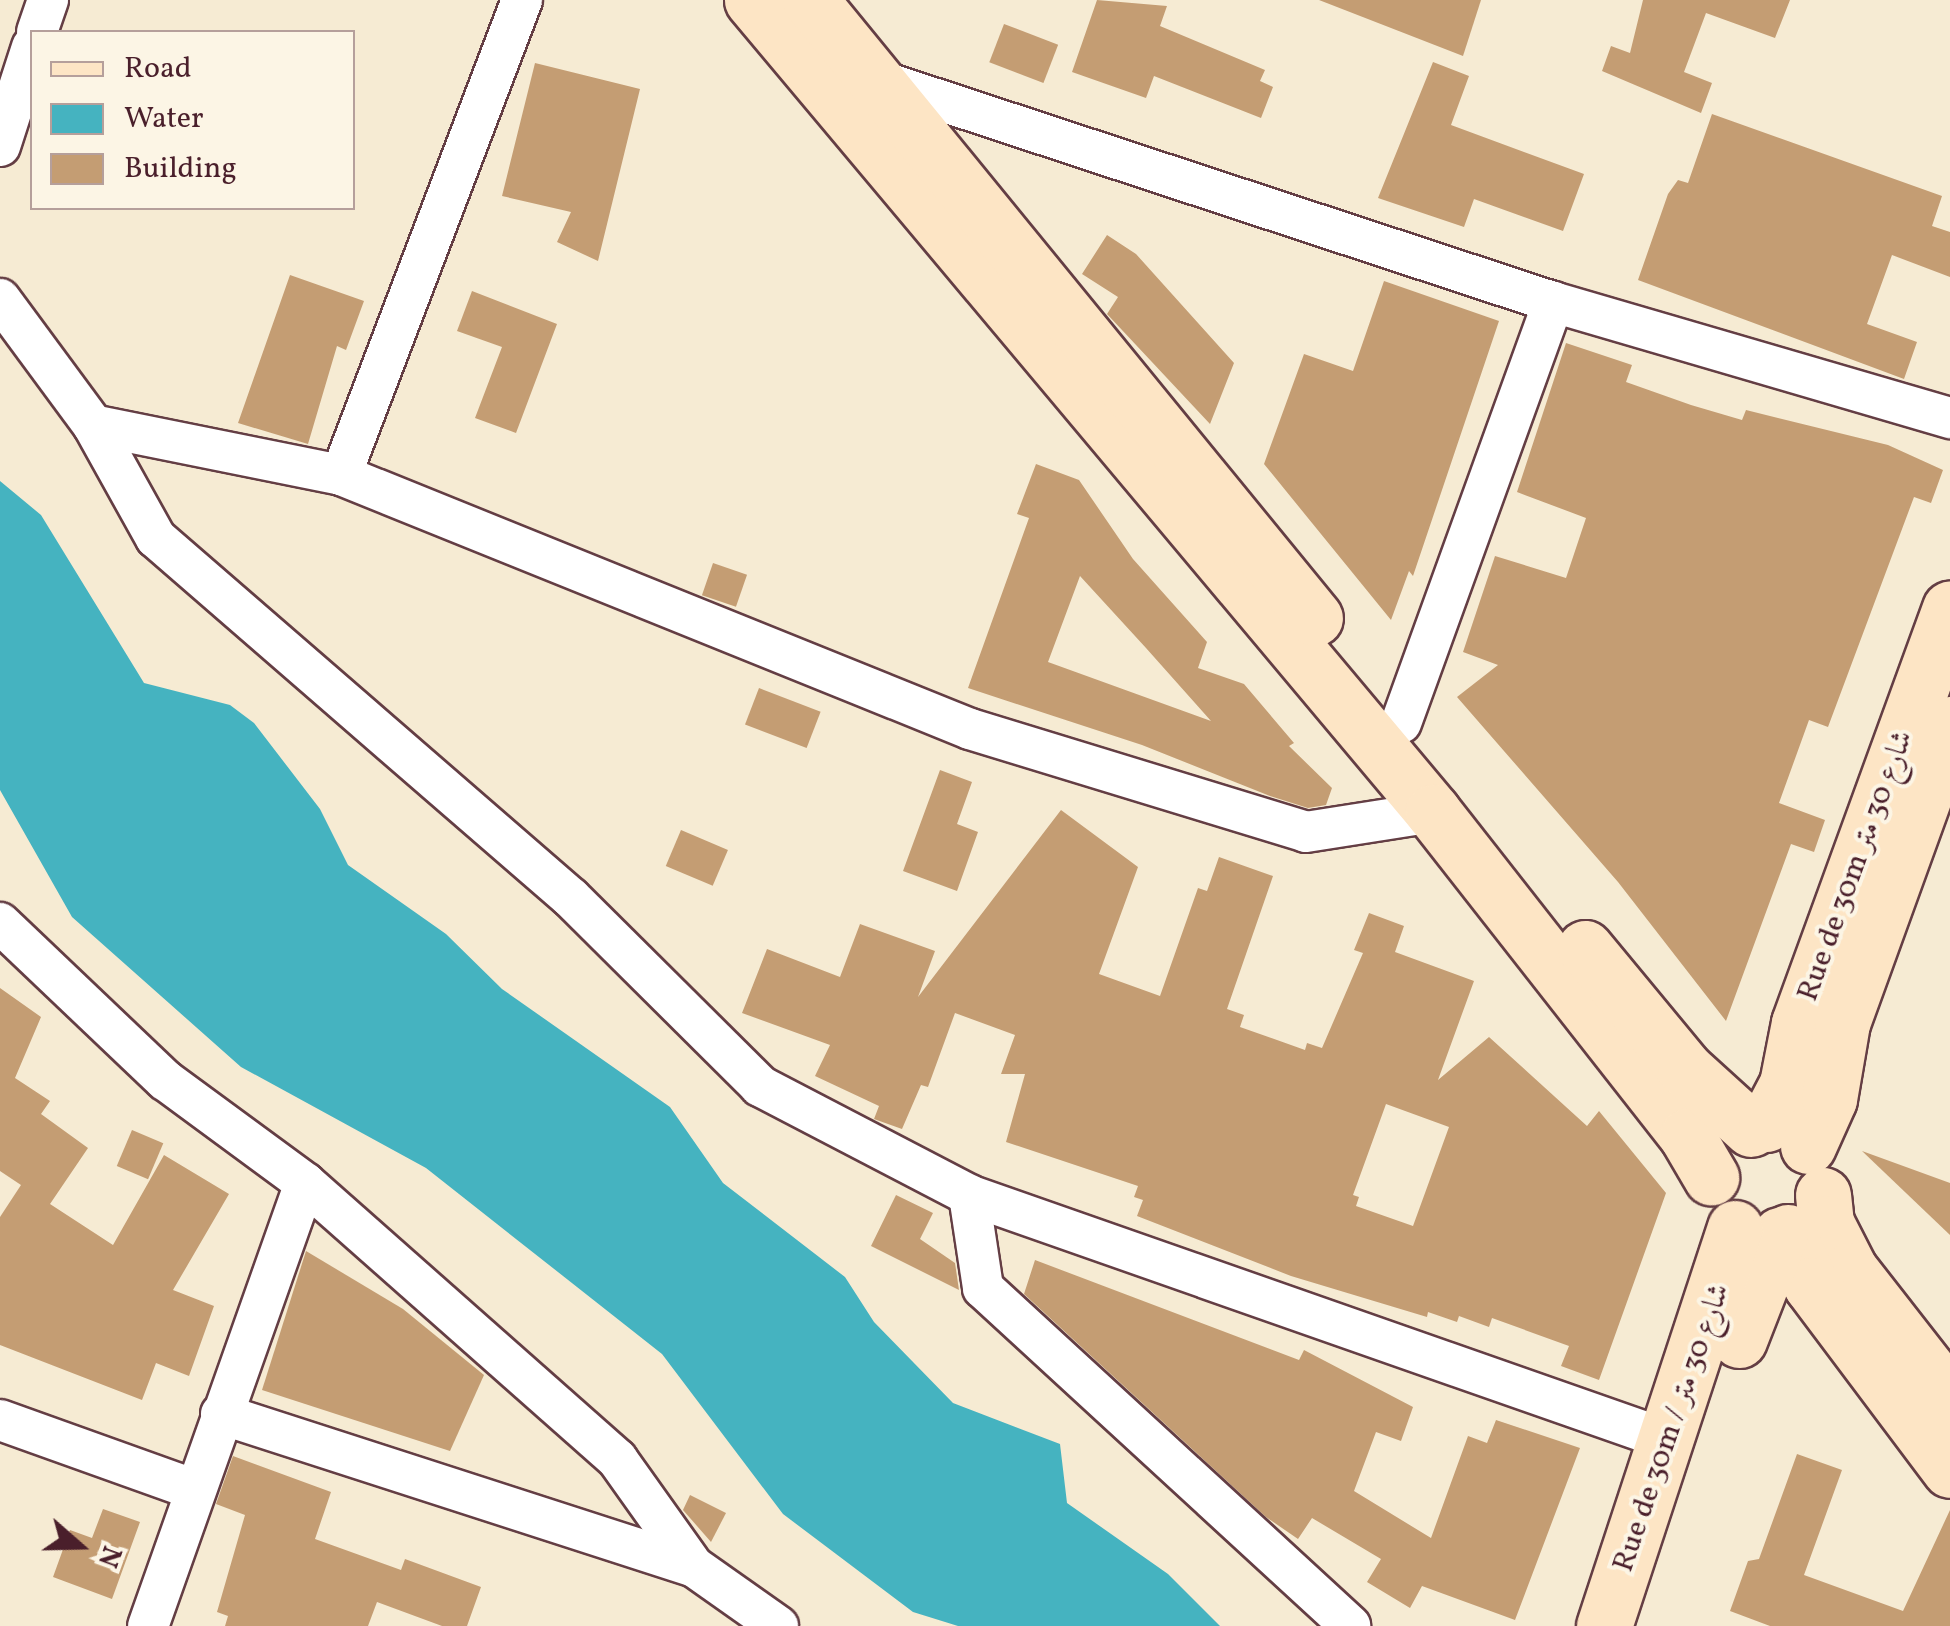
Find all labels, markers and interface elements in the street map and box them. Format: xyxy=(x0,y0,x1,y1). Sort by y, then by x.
legend xyxy=(30,30,355,210)
text: Road xyxy=(124,48,192,90)
text: Water xyxy=(124,98,204,140)
text: Building xyxy=(124,148,237,190)
street label: Rue de 30m شارع 30 متر xyxy=(1790,726,1922,1006)
street label: Rue de 30m / شارع 30 متر xyxy=(1606,1279,1738,1577)
north arrow xyxy=(30,1496,130,1596)
text: N xyxy=(87,1540,130,1573)

